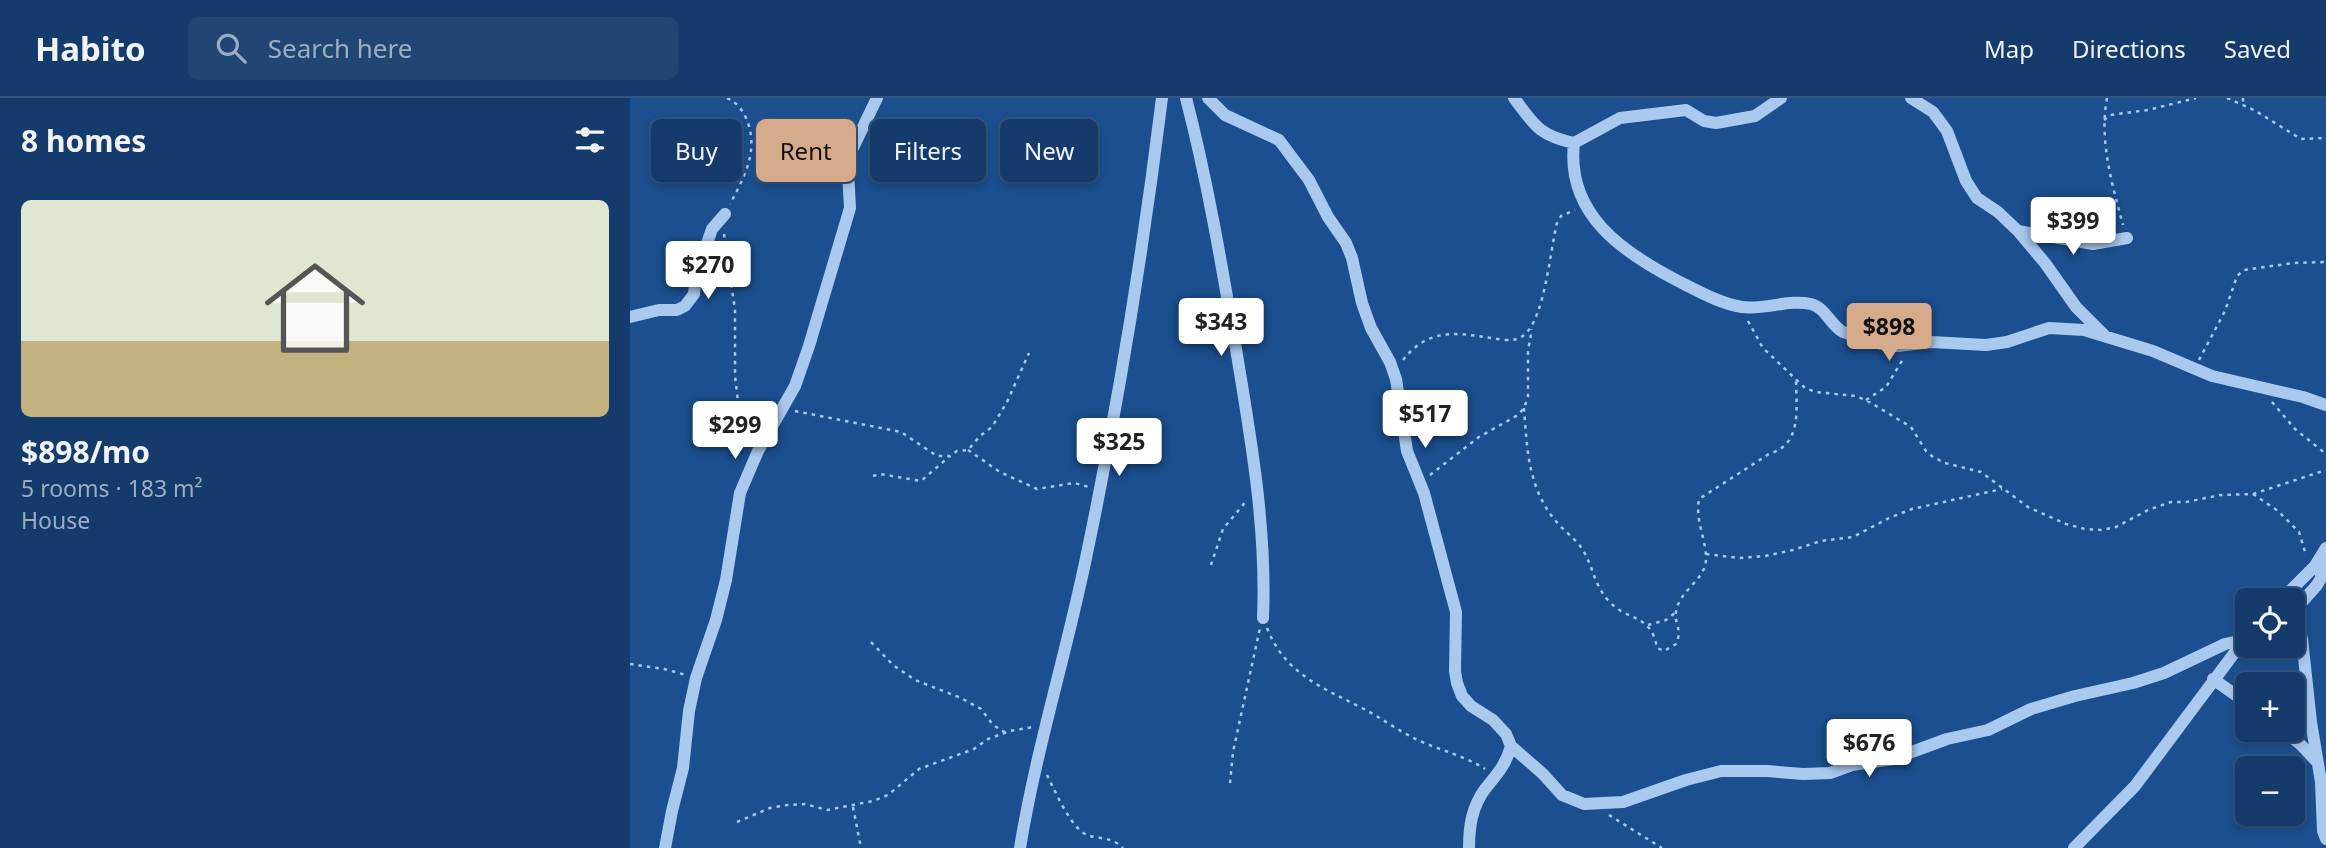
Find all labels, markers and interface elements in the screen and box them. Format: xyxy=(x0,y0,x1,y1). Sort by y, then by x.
search box xyxy=(188,17,678,80)
text: Habito xyxy=(35,26,146,71)
icon: search xyxy=(212,29,250,67)
text: Search here xyxy=(268,30,412,66)
text: Map xyxy=(1984,32,2034,65)
text: Directions xyxy=(2072,32,2186,65)
text: Saved xyxy=(2224,32,2291,65)
chip: Buy xyxy=(651,119,742,182)
chip: Rent xyxy=(756,119,856,182)
chip: Filters xyxy=(870,119,986,182)
chip: New xyxy=(1000,119,1098,182)
text: 8 homes xyxy=(21,120,146,161)
icon: filters xyxy=(571,121,609,159)
pin: $399 xyxy=(2032,198,2114,257)
text: $399 xyxy=(2047,204,2099,236)
pin: $270 xyxy=(667,242,749,301)
icon: home xyxy=(252,245,378,371)
text: $270 xyxy=(682,248,734,280)
pin: $343 xyxy=(1180,299,1262,358)
pin: $898 xyxy=(1848,303,1930,363)
text: $343 xyxy=(1195,305,1247,337)
text: $898 xyxy=(1863,310,1915,342)
pin: $517 xyxy=(1384,390,1466,450)
text: $517 xyxy=(1399,397,1451,429)
pin: $299 xyxy=(694,402,776,461)
text: $299 xyxy=(709,408,761,440)
pin: $325 xyxy=(1078,418,1160,478)
text: $325 xyxy=(1093,425,1145,457)
text: $898/mo xyxy=(21,431,150,472)
text: 5 rooms · 183 m² xyxy=(21,472,203,504)
text: House xyxy=(21,504,90,536)
map controls xyxy=(2235,588,2305,826)
button: locate xyxy=(2235,588,2305,658)
button: + xyxy=(2235,672,2305,742)
pin: $676 xyxy=(1828,720,1910,779)
text: $676 xyxy=(1843,726,1895,758)
button: − xyxy=(2235,756,2305,826)

